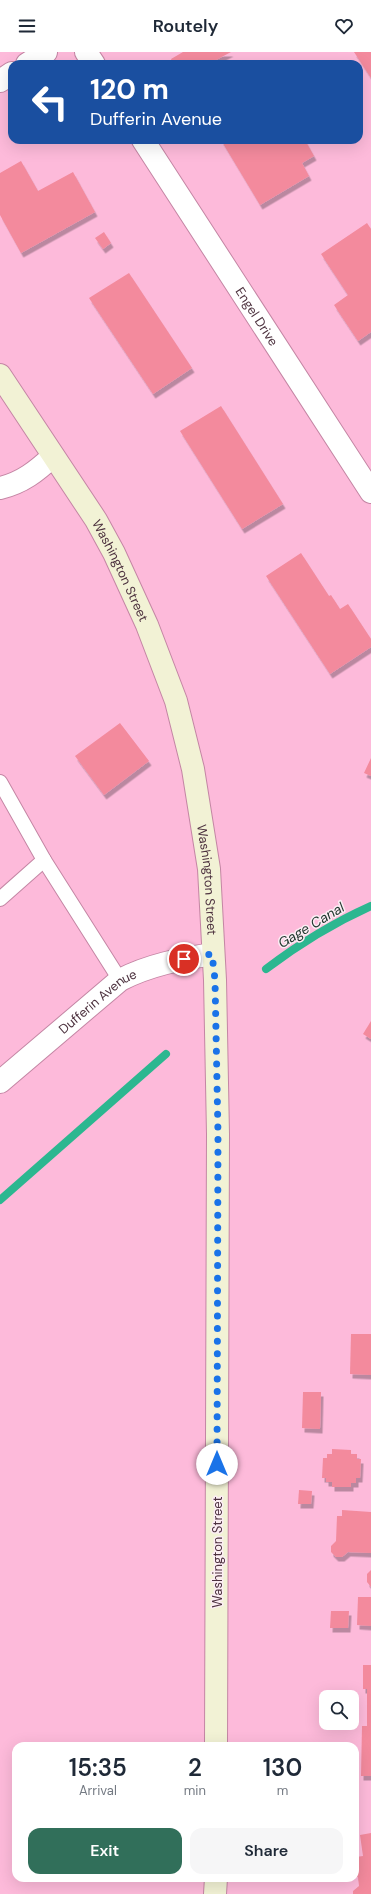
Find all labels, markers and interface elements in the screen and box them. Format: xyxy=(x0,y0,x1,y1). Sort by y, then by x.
text: Routely xyxy=(153,14,218,38)
icon: menu xyxy=(16,15,38,37)
icon: heart xyxy=(333,15,355,37)
text: 120 m xyxy=(90,71,169,108)
icon: left xyxy=(24,76,76,128)
text: Dufferin Avenue xyxy=(90,107,222,131)
street label: Engel Drive xyxy=(232,284,282,349)
street label: Washington Street xyxy=(88,517,152,624)
street label: Washington Street xyxy=(193,823,221,936)
water label: Gage Canal xyxy=(274,898,348,952)
pin xyxy=(167,942,201,976)
icon: arrive xyxy=(173,948,195,970)
street label: Dufferin Avenue xyxy=(55,965,139,1038)
position arrow xyxy=(196,1443,238,1485)
street label: Washington Street xyxy=(209,1496,226,1608)
map controls xyxy=(319,1690,359,1730)
button: search xyxy=(319,1690,359,1730)
text: 15:35 xyxy=(69,1752,127,1783)
text: 2 xyxy=(188,1752,202,1783)
text: 130 xyxy=(263,1752,302,1783)
text: Arrival xyxy=(79,1782,117,1799)
text: min xyxy=(184,1782,206,1799)
text: m xyxy=(277,1782,288,1799)
button: Exit xyxy=(28,1828,182,1874)
button: Share xyxy=(190,1828,343,1874)

